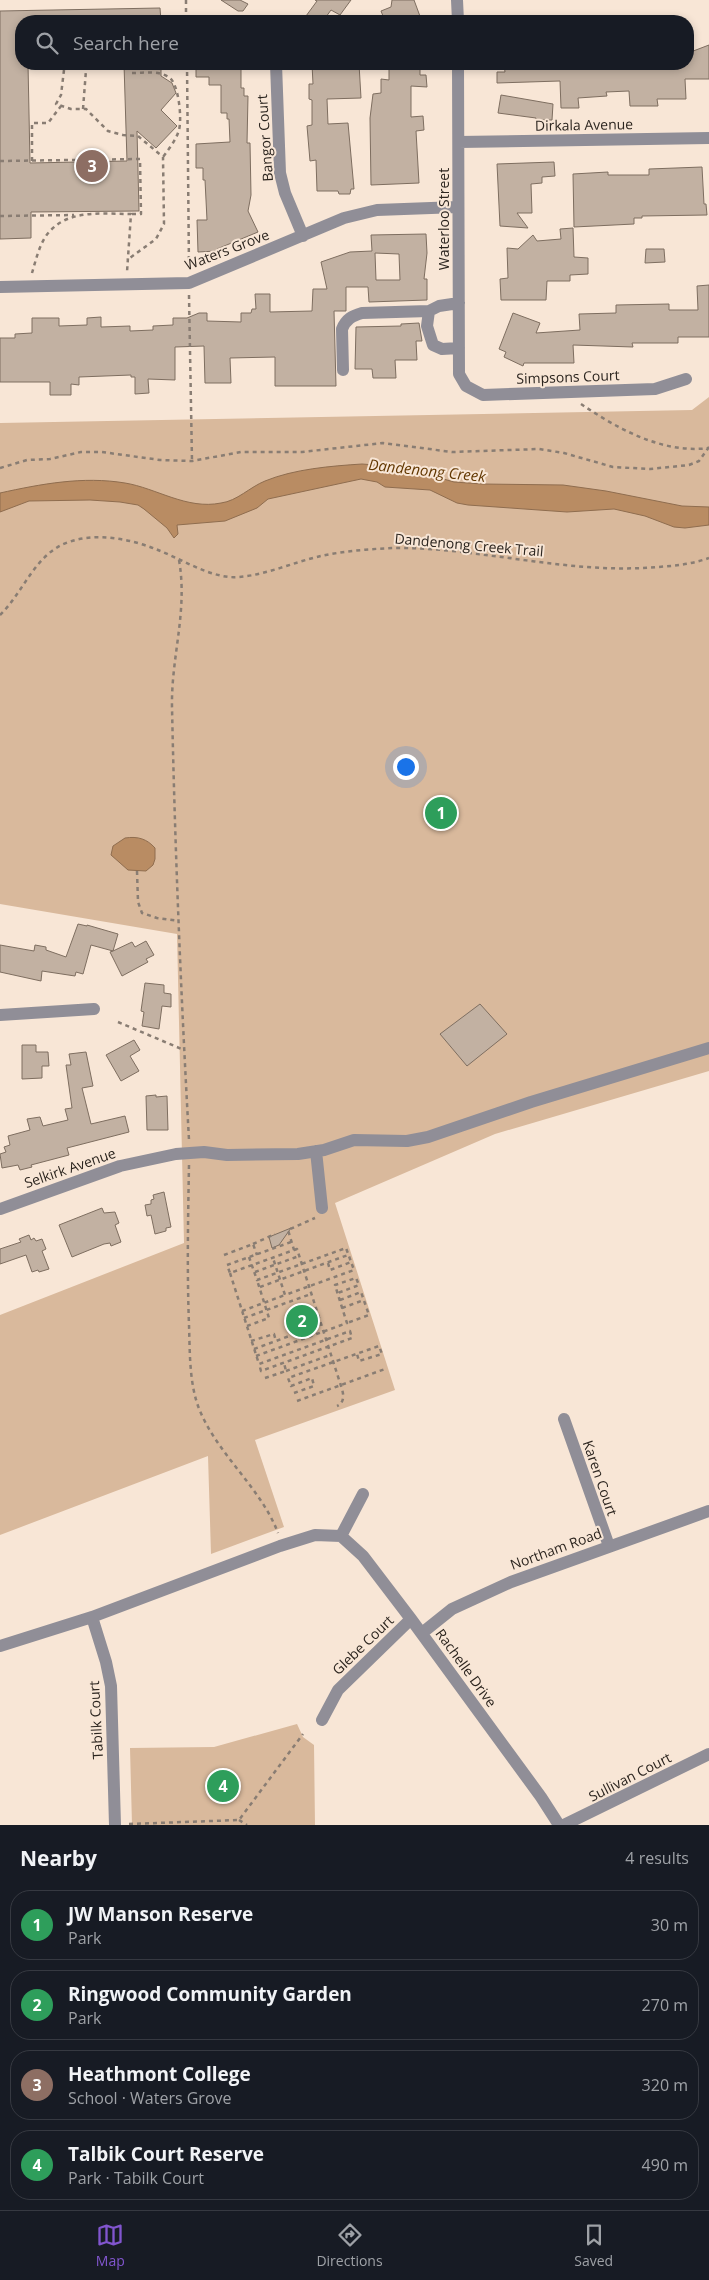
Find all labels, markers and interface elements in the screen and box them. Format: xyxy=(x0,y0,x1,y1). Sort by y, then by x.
search box xyxy=(15,15,694,70)
icon: search xyxy=(33,29,61,57)
text: Search here xyxy=(73,30,179,56)
street label: Bangor Court xyxy=(252,94,277,182)
street label: Dirkala Avenue xyxy=(535,114,633,135)
pin: 3 xyxy=(76,147,108,185)
street label: Waterloo Street xyxy=(434,168,453,270)
street label: Waters Grove xyxy=(182,225,272,274)
street label: Simpsons Court xyxy=(516,365,620,388)
water label: Dandenong Creek xyxy=(368,454,487,486)
street label: Dandenong Creek Trail xyxy=(394,529,544,560)
your location xyxy=(393,754,419,780)
pin: 1 xyxy=(425,794,457,832)
street label: Selkirk Avenue xyxy=(22,1143,118,1192)
pin: 2 xyxy=(286,1302,318,1340)
street label: Karen Court xyxy=(579,1438,622,1518)
street label: Northam Road xyxy=(507,1523,604,1574)
street label: Glebe Court xyxy=(328,1611,397,1679)
street label: Rachelle Drive xyxy=(432,1625,501,1711)
street label: Tabilk Court xyxy=(84,1680,107,1760)
street label: Sullivan Court xyxy=(585,1748,674,1806)
pin: 4 xyxy=(207,1767,239,1805)
text: Nearby xyxy=(20,1844,97,1872)
text: 4 results xyxy=(625,1847,689,1869)
text: JW Manson Reserve xyxy=(68,1901,253,1927)
text: 1 xyxy=(32,1914,42,1936)
text: 30 m xyxy=(651,1914,688,1936)
text: Park xyxy=(68,1927,101,1949)
text: Ringwood Community Garden xyxy=(68,1981,352,2007)
text: 2 xyxy=(32,1994,42,2016)
text: 270 m xyxy=(642,1994,688,2016)
text: Park xyxy=(68,2007,101,2029)
text: Heathmont College xyxy=(68,2061,251,2087)
text: 3 xyxy=(32,2074,42,2096)
text: 320 m xyxy=(642,2074,688,2096)
text: School · Waters Grove xyxy=(68,2087,232,2109)
text: Talbik Court Reserve xyxy=(68,2141,264,2167)
text: 4 xyxy=(32,2154,42,2176)
text: 490 m xyxy=(642,2154,688,2176)
text: Park · Tabilk Court xyxy=(68,2167,204,2189)
tab: Map xyxy=(96,2221,125,2270)
tab: Directions xyxy=(316,2221,383,2270)
tab: Saved xyxy=(574,2221,613,2270)

